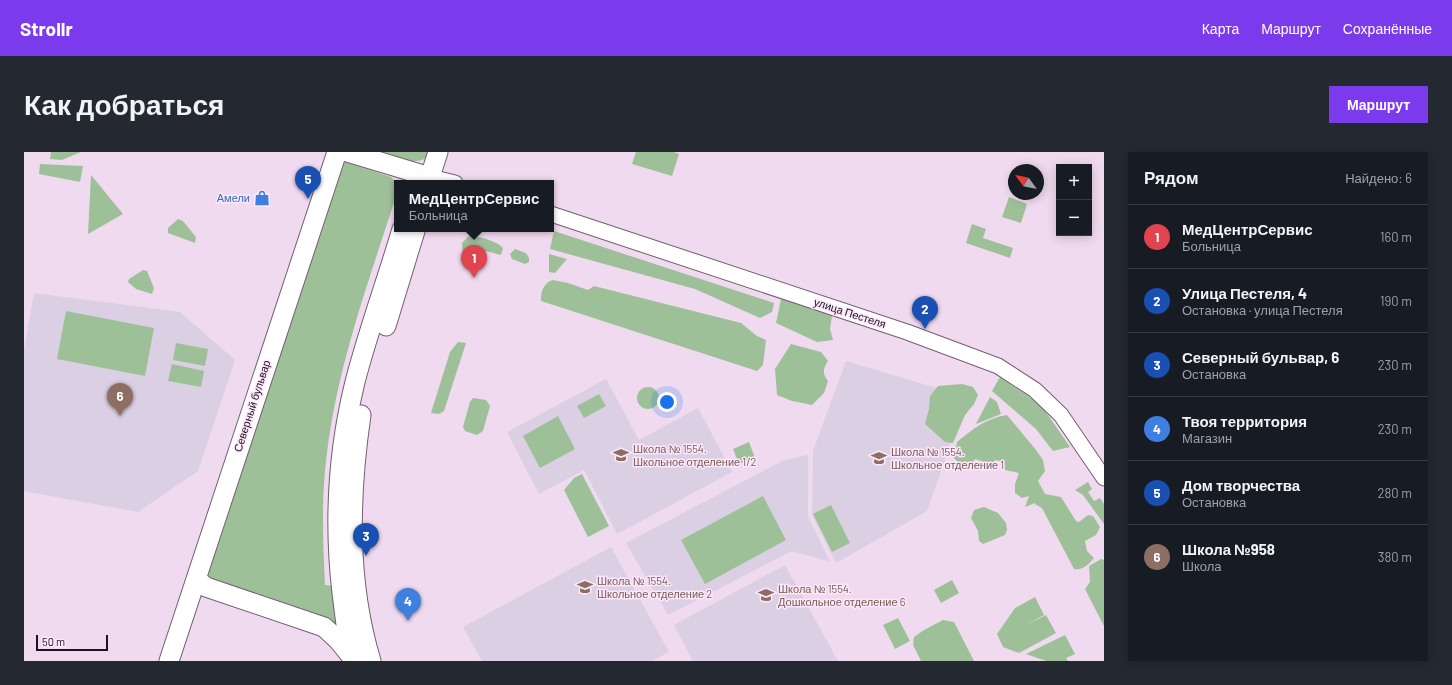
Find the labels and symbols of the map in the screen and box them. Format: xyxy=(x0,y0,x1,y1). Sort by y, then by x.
north arrow xyxy=(1008,164,1044,200)
pin: 5 xyxy=(295,166,321,199)
shop icon: Амели xyxy=(253,189,271,207)
place label: Амели xyxy=(217,191,250,204)
pin: 1 xyxy=(461,245,487,278)
street label: улица Пестеля xyxy=(812,295,888,330)
pin: 2 xyxy=(912,296,938,329)
street label: Северный бульвар xyxy=(231,358,273,453)
pin: 6 xyxy=(107,383,133,416)
your location xyxy=(657,392,677,412)
place label: Школа № 1554. Школьное отделение 1/2 xyxy=(633,442,757,468)
place label: Школа № 1554. Школьное отделение 1 xyxy=(891,445,1004,471)
school or university icon: Школа № 1554. Школьное отделение 1/2 xyxy=(612,446,630,464)
school or university icon: Школа № 1554. Школьное отделение 1 xyxy=(870,449,888,467)
pin: 3 xyxy=(353,523,379,556)
place label: Школа № 1554. Школьное отделение 2 xyxy=(597,574,712,600)
school or university icon: Школа № 1554. Школьное отделение 2 xyxy=(576,578,594,596)
place label: Школа № 1554. Дошкольное отделение 6 xyxy=(778,582,906,608)
school or university icon: Школа № 1554. Дошкольное отделение 6 xyxy=(757,586,775,604)
pin: 4 xyxy=(395,588,421,621)
scale bar xyxy=(36,633,108,652)

